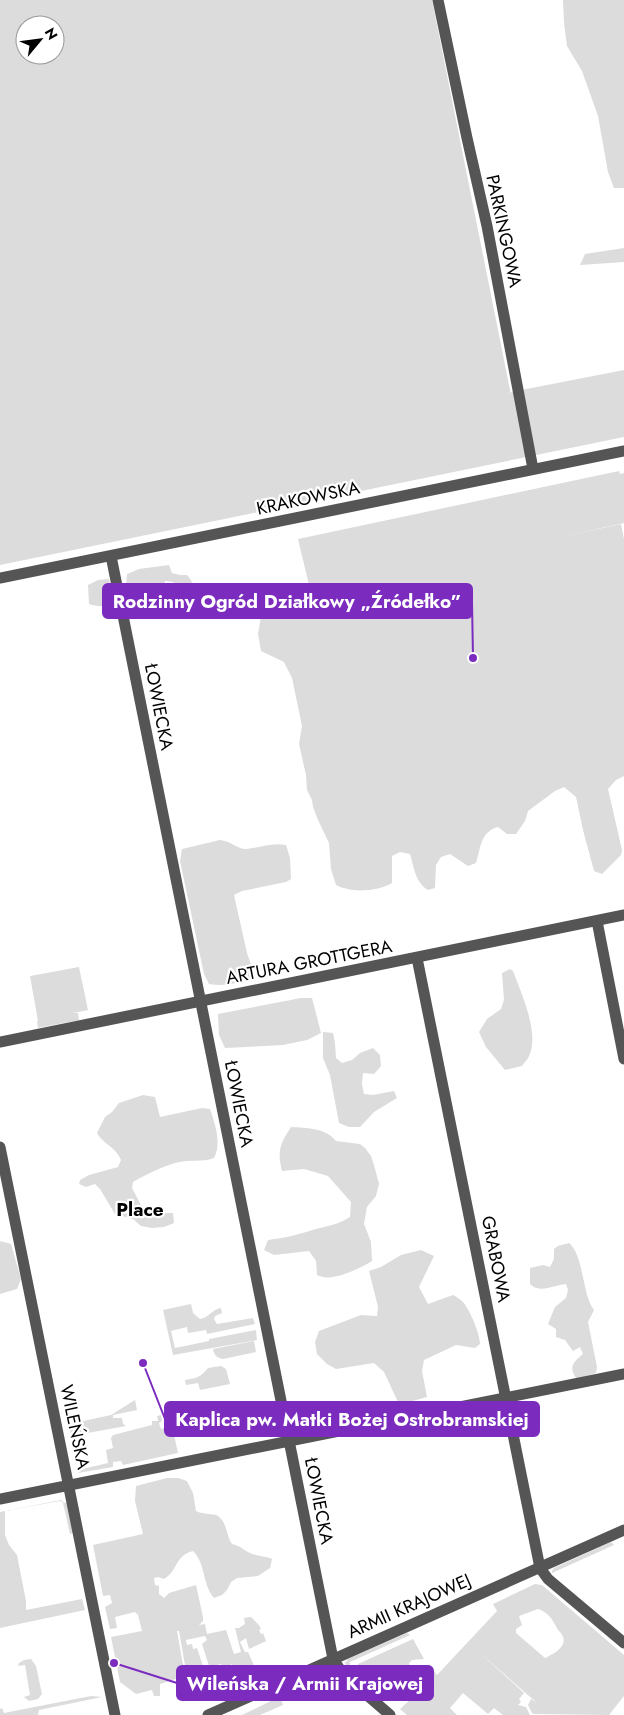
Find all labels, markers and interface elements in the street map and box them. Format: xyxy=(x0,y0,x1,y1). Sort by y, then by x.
north arrow xyxy=(15,15,65,65)
text: N xyxy=(40,24,63,43)
street label: PARKINGOWA xyxy=(479,172,529,290)
street label: KRAKOWSKA xyxy=(254,474,362,522)
callout: Rodzinny Ogród Działkowy „Źródełko” xyxy=(103,584,472,618)
text: Rodzinny Ogród Działkowy „Źródełko” xyxy=(113,588,461,615)
street label: ŁOWIECKA xyxy=(138,660,180,753)
street label: ARTURA GROTTGERA xyxy=(224,933,394,991)
street label: ŁOWIECKA xyxy=(218,1057,260,1150)
district label: Place xyxy=(116,1196,164,1223)
street label: GRABOWA xyxy=(475,1214,517,1305)
street label: WILEŃSKA xyxy=(53,1382,97,1472)
callout: Kaplica pw. Matki Bożej Ostrobramskiej xyxy=(165,1402,539,1436)
text: Kaplica pw. Matki Bożej Ostrobramskiej xyxy=(175,1406,529,1433)
street label: ŁOWIECKA xyxy=(298,1454,340,1547)
street label: ARMII KRAJOWEJ xyxy=(343,1567,475,1645)
callout: Wileńska / Armii Krajowej xyxy=(177,1666,433,1700)
text: Wileńska / Armii Krajowej xyxy=(187,1670,423,1697)

